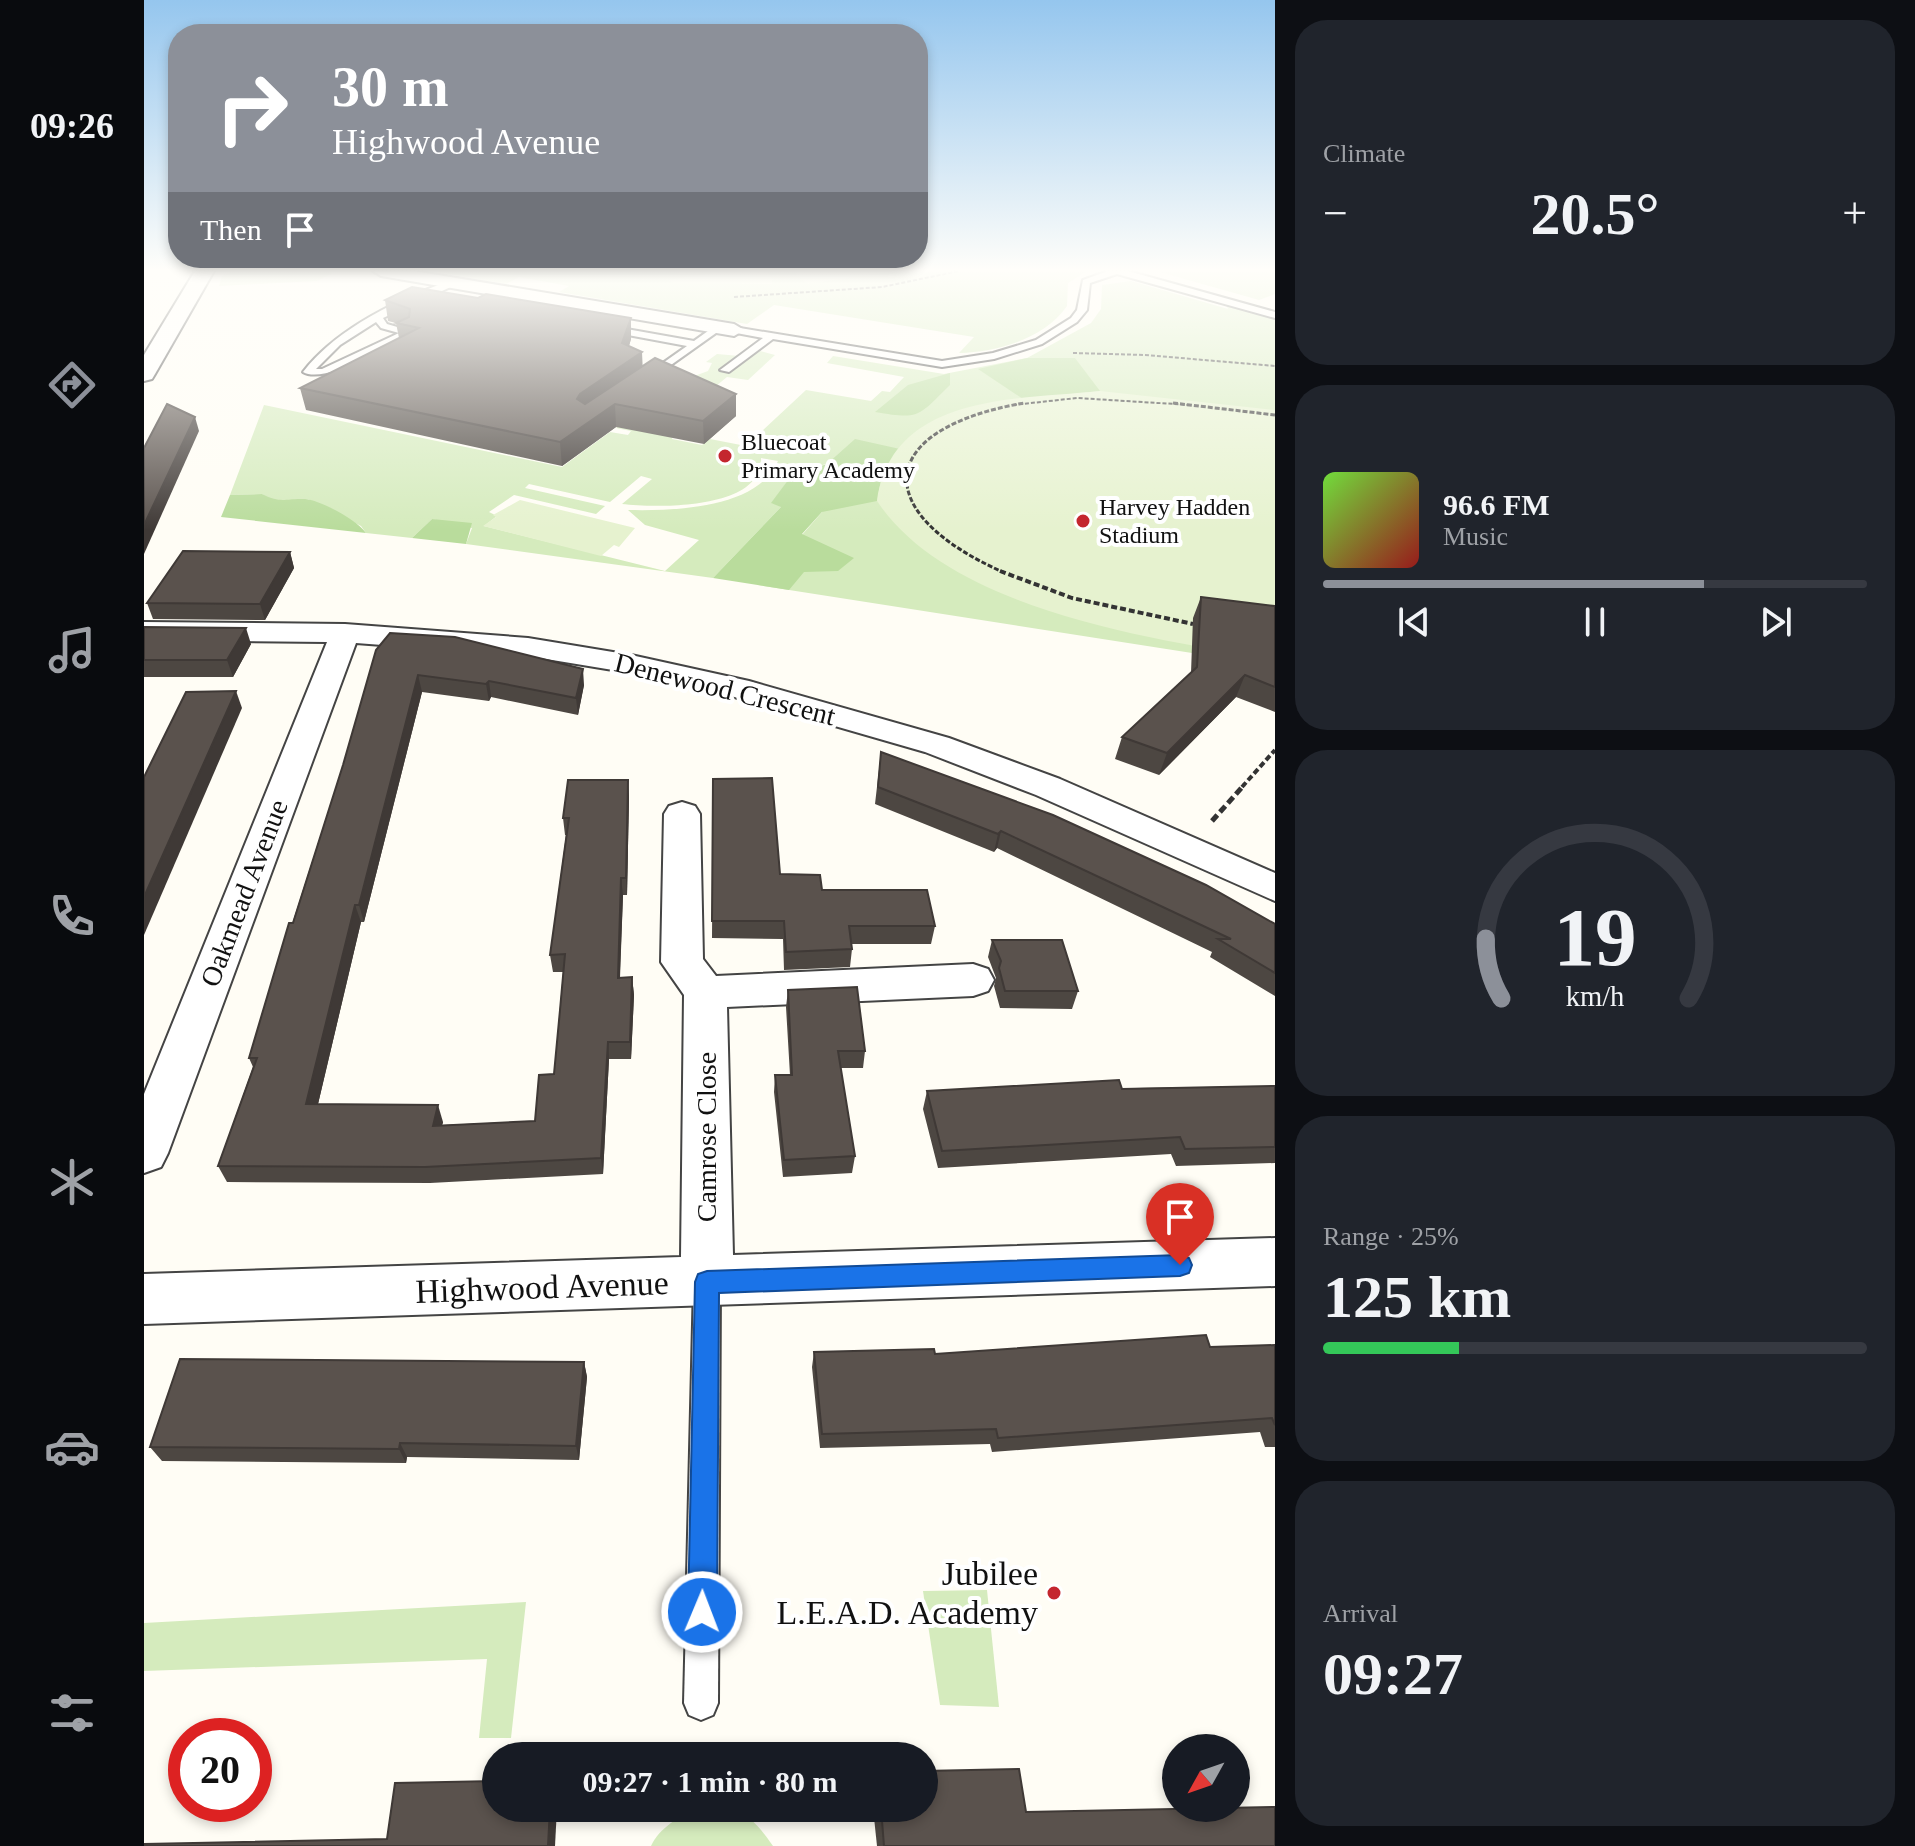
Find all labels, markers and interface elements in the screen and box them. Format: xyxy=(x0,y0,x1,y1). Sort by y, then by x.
icon: right xyxy=(200,56,304,160)
text: 30 m xyxy=(332,56,449,118)
text: 09:26 xyxy=(30,106,114,146)
text: Highwood Avenue xyxy=(332,122,600,162)
text: Climate xyxy=(1323,139,1405,168)
text: 20.5° xyxy=(1531,181,1660,247)
text: − xyxy=(1323,189,1348,238)
text: + xyxy=(1842,189,1867,238)
icon: arrive xyxy=(278,208,322,252)
text: Then xyxy=(200,213,262,246)
icon: directions xyxy=(44,357,100,413)
place label: Bluecoat Primary Academy xyxy=(741,429,915,483)
marker: Bluecoat Primary Academy xyxy=(716,447,734,465)
text: 96.6 FM xyxy=(1443,488,1550,521)
place label: Harvey Hadden Stadium xyxy=(1099,494,1250,548)
marker: Harvey Hadden Stadium xyxy=(1074,512,1092,530)
text: Music xyxy=(1443,522,1508,551)
icon: previous xyxy=(1392,600,1436,644)
icon: pause xyxy=(1573,600,1617,644)
icon: next xyxy=(1754,600,1798,644)
icon: music xyxy=(44,622,100,678)
street label: Denewood Crescent xyxy=(611,647,839,731)
street label: Oakmead Avenue xyxy=(194,795,294,991)
icon: phone xyxy=(44,888,100,944)
text: 19 xyxy=(1553,891,1637,983)
text: km/h xyxy=(1566,981,1624,1012)
street label: Camrose Close xyxy=(691,1052,722,1222)
icon: climate xyxy=(44,1154,100,1210)
pin xyxy=(1146,1183,1214,1265)
icon: arrive xyxy=(1158,1195,1202,1239)
text: Range · 25% xyxy=(1323,1222,1459,1251)
street label: Highwood Avenue xyxy=(415,1264,669,1310)
text: 125 km xyxy=(1323,1264,1511,1330)
icon: car xyxy=(44,1419,100,1475)
place label: Jubilee L.E.A.D. Academy xyxy=(776,1555,1038,1631)
position arrow xyxy=(660,1570,744,1654)
marker: Jubilee L.E.A.D. Academy xyxy=(1045,1584,1063,1602)
text: Arrival xyxy=(1323,1599,1398,1628)
text: 09:27 xyxy=(1323,1641,1463,1707)
icon: filters xyxy=(44,1685,100,1741)
speed limit sign: 20 xyxy=(168,1718,272,1822)
north arrow xyxy=(1162,1734,1250,1822)
map controls xyxy=(1162,1734,1250,1822)
text: 09:27 · 1 min · 80 m xyxy=(583,1765,838,1798)

